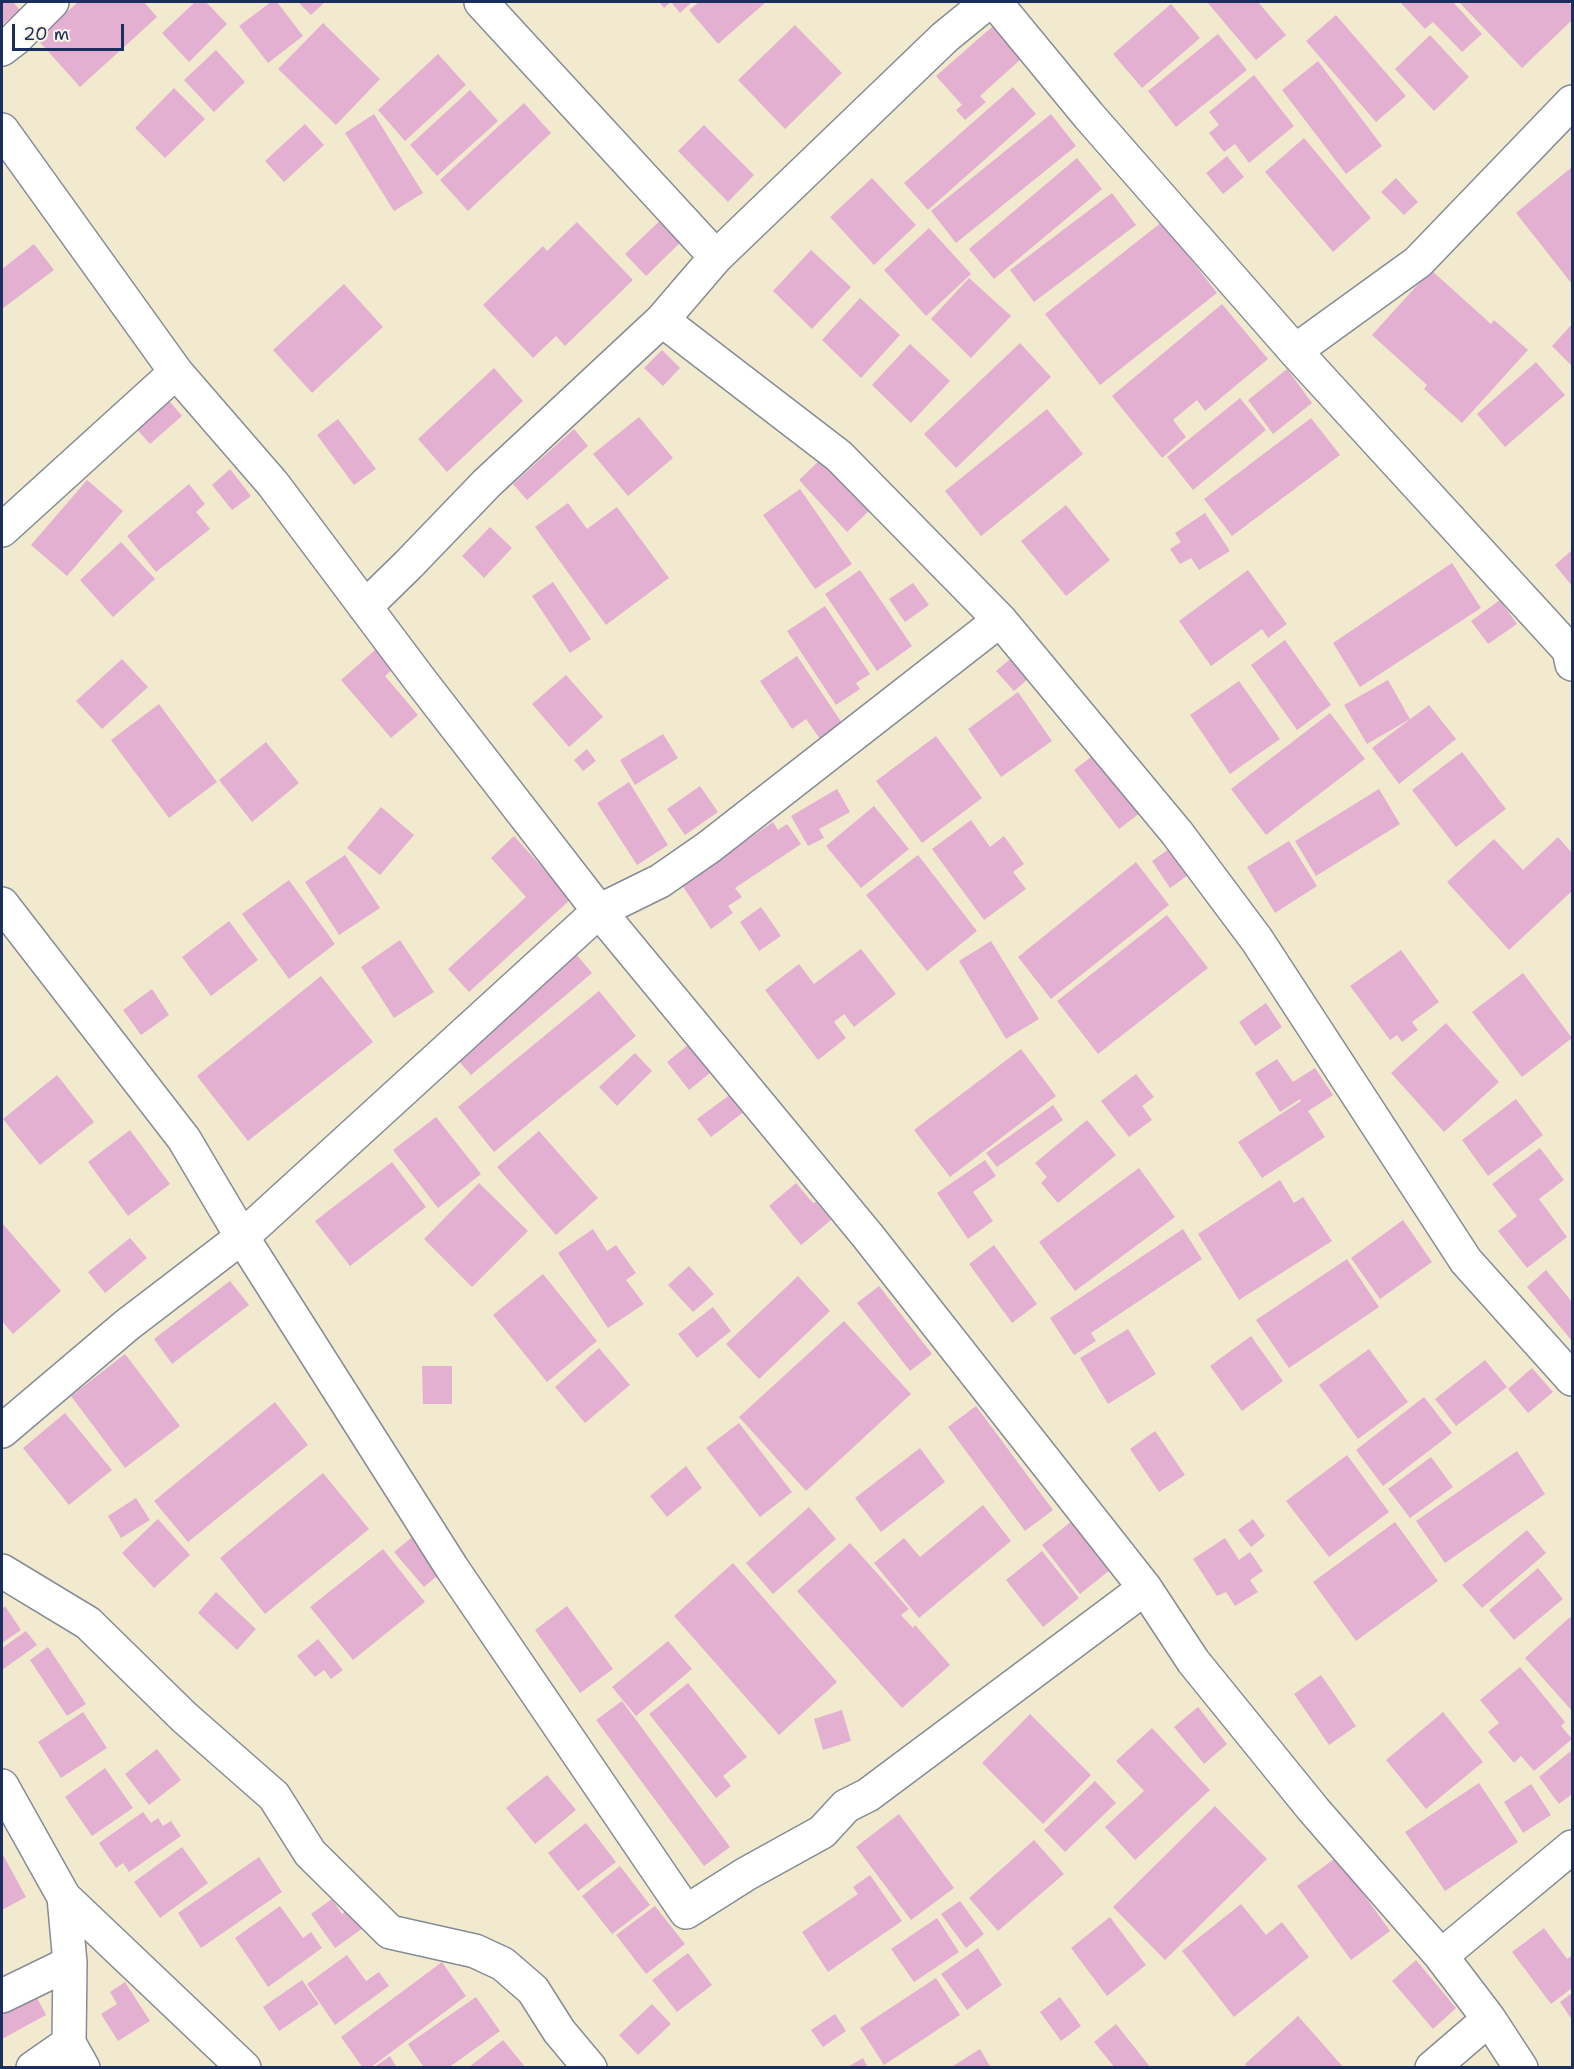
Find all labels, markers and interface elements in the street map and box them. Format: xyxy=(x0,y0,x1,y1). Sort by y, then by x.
scale bar xyxy=(15,12,128,50)
text: 20 m xyxy=(23,22,69,46)

